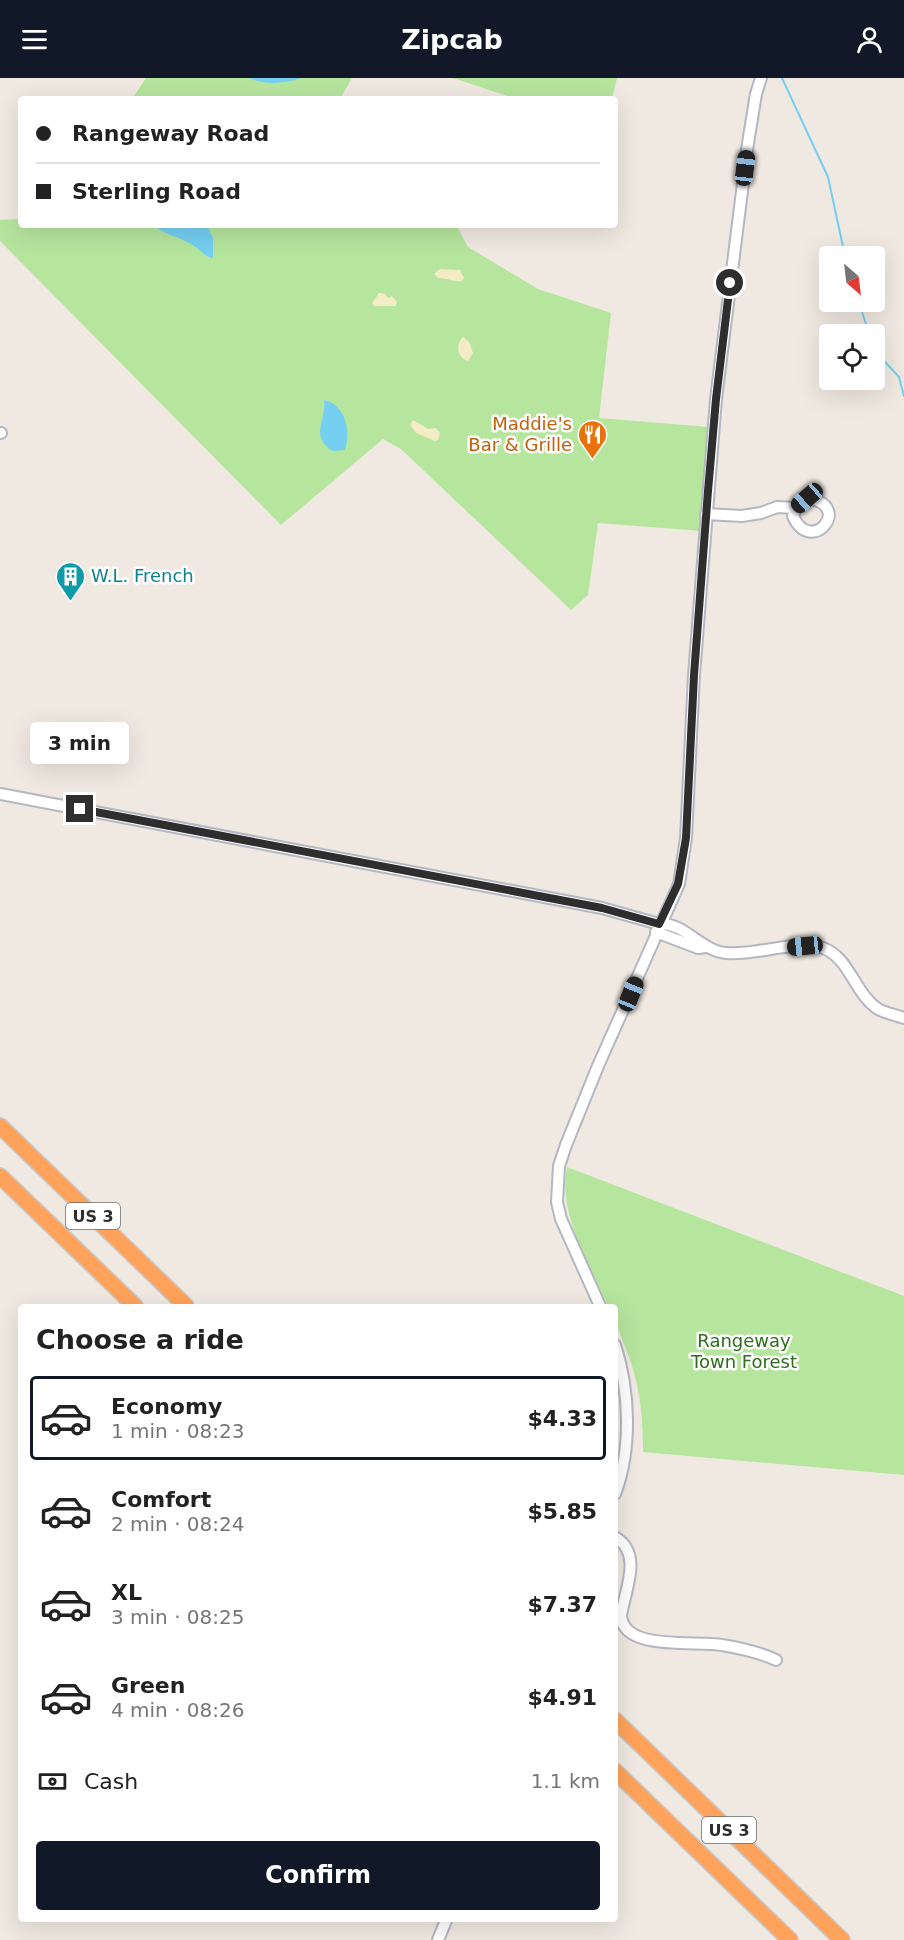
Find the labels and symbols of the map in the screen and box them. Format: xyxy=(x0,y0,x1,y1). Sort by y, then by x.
car xyxy=(734,149,756,187)
north arrow xyxy=(819,246,885,312)
route start xyxy=(716,269,743,296)
place label: Maddie's Bar & Grille xyxy=(468,413,572,455)
restaurant icon: Maddie's Bar & Grille xyxy=(577,418,609,460)
car xyxy=(788,479,826,517)
building icon: W.L. French xyxy=(54,560,86,602)
place label: W.L. French xyxy=(91,565,194,586)
callout: 3 min xyxy=(31,722,130,764)
route end xyxy=(66,795,93,822)
car xyxy=(786,935,824,957)
car xyxy=(616,974,646,1014)
road number: US 3 xyxy=(66,1203,120,1229)
park label: Rangeway Town Forest xyxy=(690,1330,797,1372)
road number: US 3 xyxy=(702,1817,756,1843)

